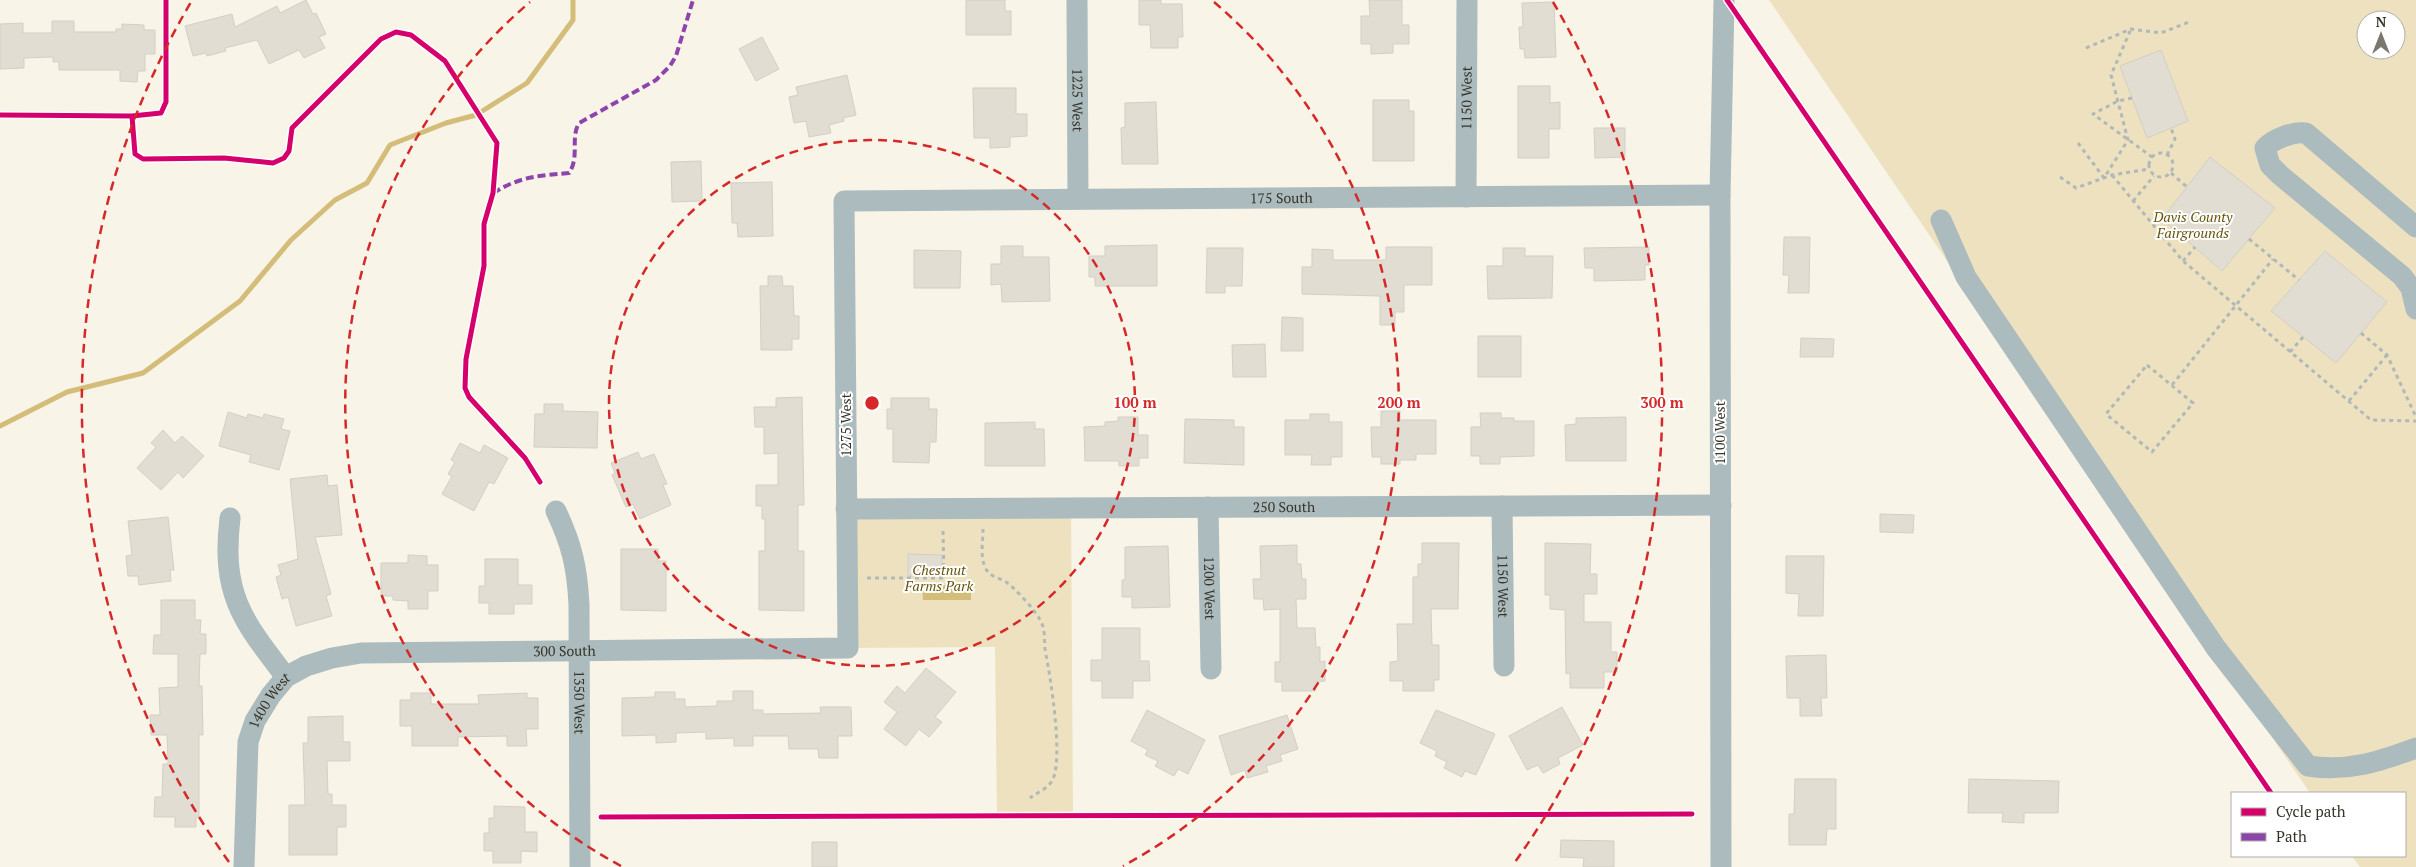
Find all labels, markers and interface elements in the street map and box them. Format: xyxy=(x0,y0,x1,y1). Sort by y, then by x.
north arrow xyxy=(2356,10,2406,60)
text: N xyxy=(2376,12,2387,31)
street label: 1150 West xyxy=(1456,65,1476,130)
street label: 1225 West xyxy=(1068,68,1088,133)
street label: 175 South xyxy=(1250,188,1313,207)
park label: Davis County Fairgrounds xyxy=(2153,207,2233,242)
street label: 1275 West xyxy=(836,392,855,457)
text: 100 m xyxy=(1113,392,1157,412)
text: 200 m xyxy=(1377,392,1421,412)
text: 300 m xyxy=(1640,392,1684,412)
centre of rings xyxy=(863,394,881,412)
street label: 1100 West xyxy=(1710,400,1729,465)
street label: 250 South xyxy=(1253,497,1315,516)
street label: 1150 West xyxy=(1494,554,1513,619)
street label: 1200 West xyxy=(1200,556,1220,621)
park label: Chestnut Farms Park xyxy=(904,560,973,595)
street label: 300 South xyxy=(533,641,596,660)
street label: 1400 West xyxy=(243,667,293,731)
street label: 1350 West xyxy=(570,671,589,735)
legend xyxy=(2231,792,2406,857)
text: Cycle path xyxy=(2276,801,2346,821)
text: Path xyxy=(2276,826,2307,846)

